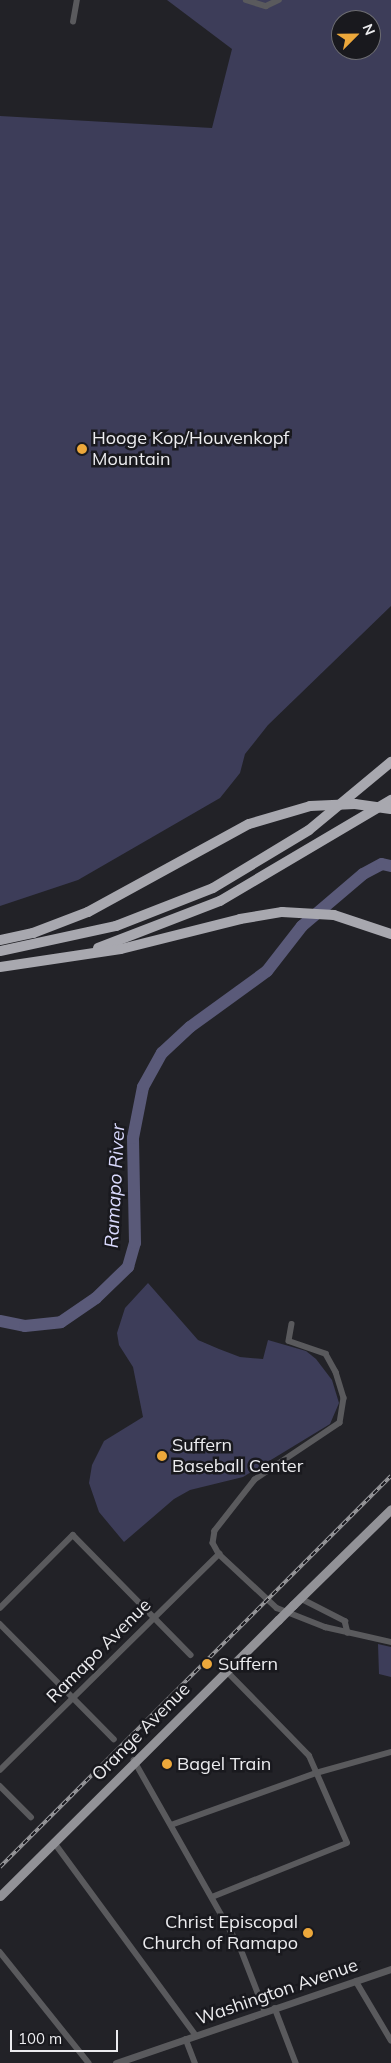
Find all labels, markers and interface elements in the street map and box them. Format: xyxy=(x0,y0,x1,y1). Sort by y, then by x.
north arrow xyxy=(331,10,381,60)
text: N xyxy=(359,21,379,38)
place label: Hooge Kop/Houvenkopf Mountain xyxy=(92,428,289,470)
marker: Hooge Kop/Houvenkopf Mountain xyxy=(76,443,88,455)
water label: Ramapo River xyxy=(100,1123,130,1249)
place label: Suffern Baseball Center xyxy=(172,1435,303,1478)
marker: Suffern Baseball Center xyxy=(156,1450,168,1462)
street label: Ramapo Avenue xyxy=(42,1594,156,1708)
place label: Suffern xyxy=(218,1653,278,1675)
marker: Suffern xyxy=(200,1657,214,1671)
street label: Orange Avenue xyxy=(87,1678,195,1786)
place label: Bagel Train xyxy=(177,1753,271,1775)
marker: Bagel Train xyxy=(161,1758,173,1770)
place label: Christ Episcopal Church of Ramapo xyxy=(142,1912,298,1955)
marker: Christ Episcopal Church of Ramapo xyxy=(302,1927,314,1939)
street label: Washington Avenue xyxy=(193,1954,361,2030)
scale bar xyxy=(12,2020,120,2052)
text: 100 m xyxy=(18,2029,62,2048)

